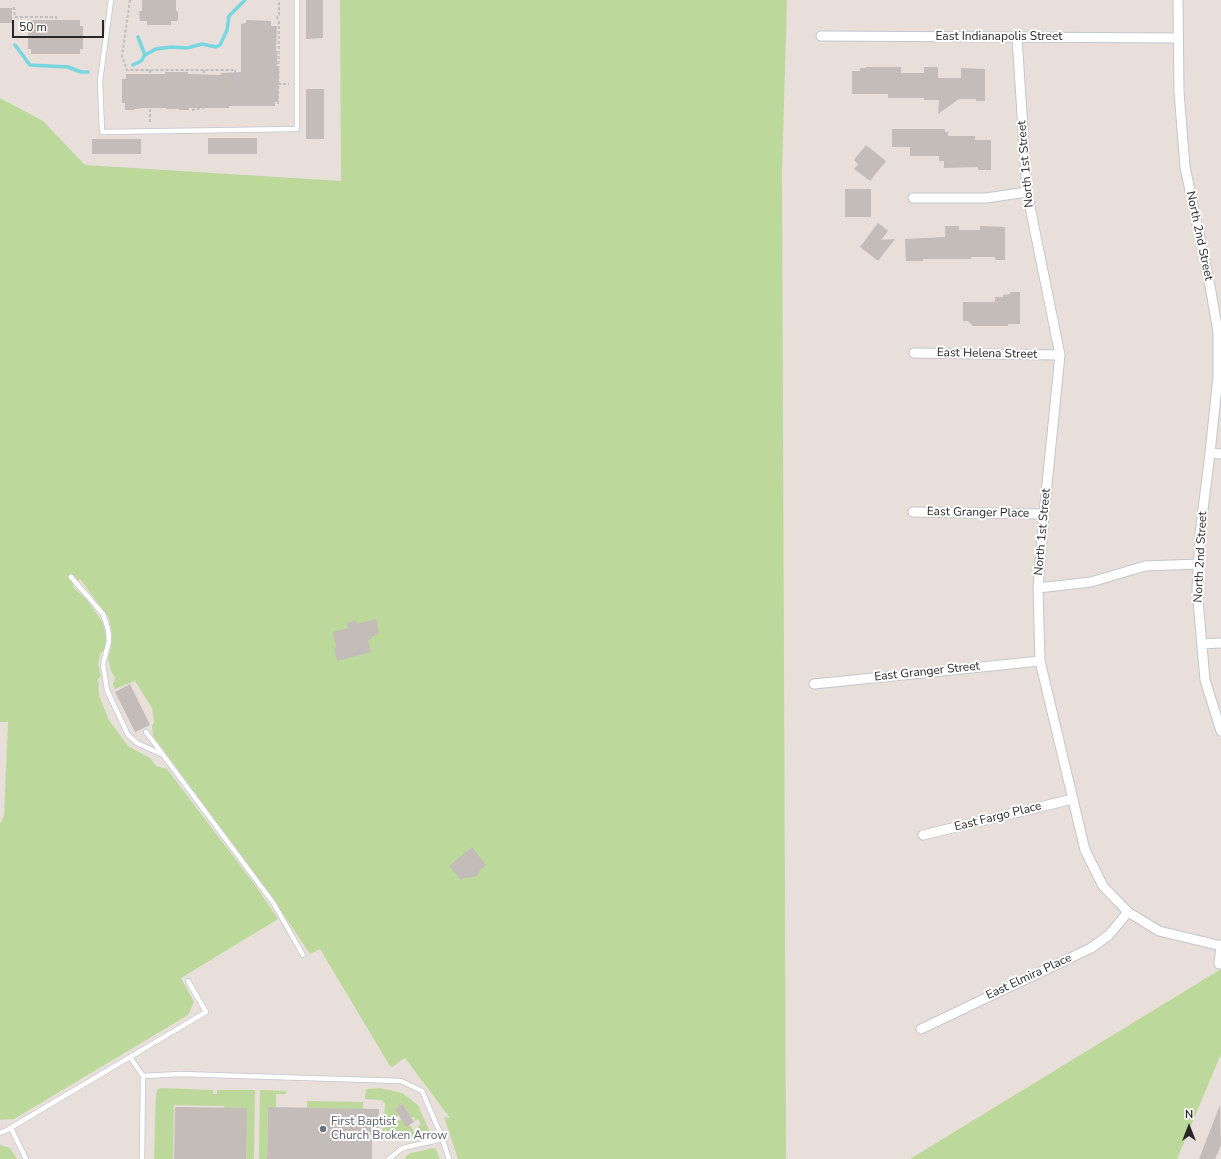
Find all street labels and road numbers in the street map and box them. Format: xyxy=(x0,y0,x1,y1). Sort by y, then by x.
street label: East Indianapolis Street xyxy=(935,30,1063,44)
street label: North 1st Street xyxy=(1015,120,1037,208)
street label: North 2nd Street xyxy=(1182,190,1216,282)
street label: East Helena Street xyxy=(937,346,1037,362)
street label: North 1st Street xyxy=(1032,488,1054,576)
street label: East Granger Place xyxy=(927,505,1029,521)
street label: North 2nd Street xyxy=(1191,511,1211,603)
street label: East Granger Street xyxy=(874,659,980,685)
street label: East Fargo Place xyxy=(953,799,1043,835)
street label: East Elmira Place xyxy=(984,951,1074,1003)

